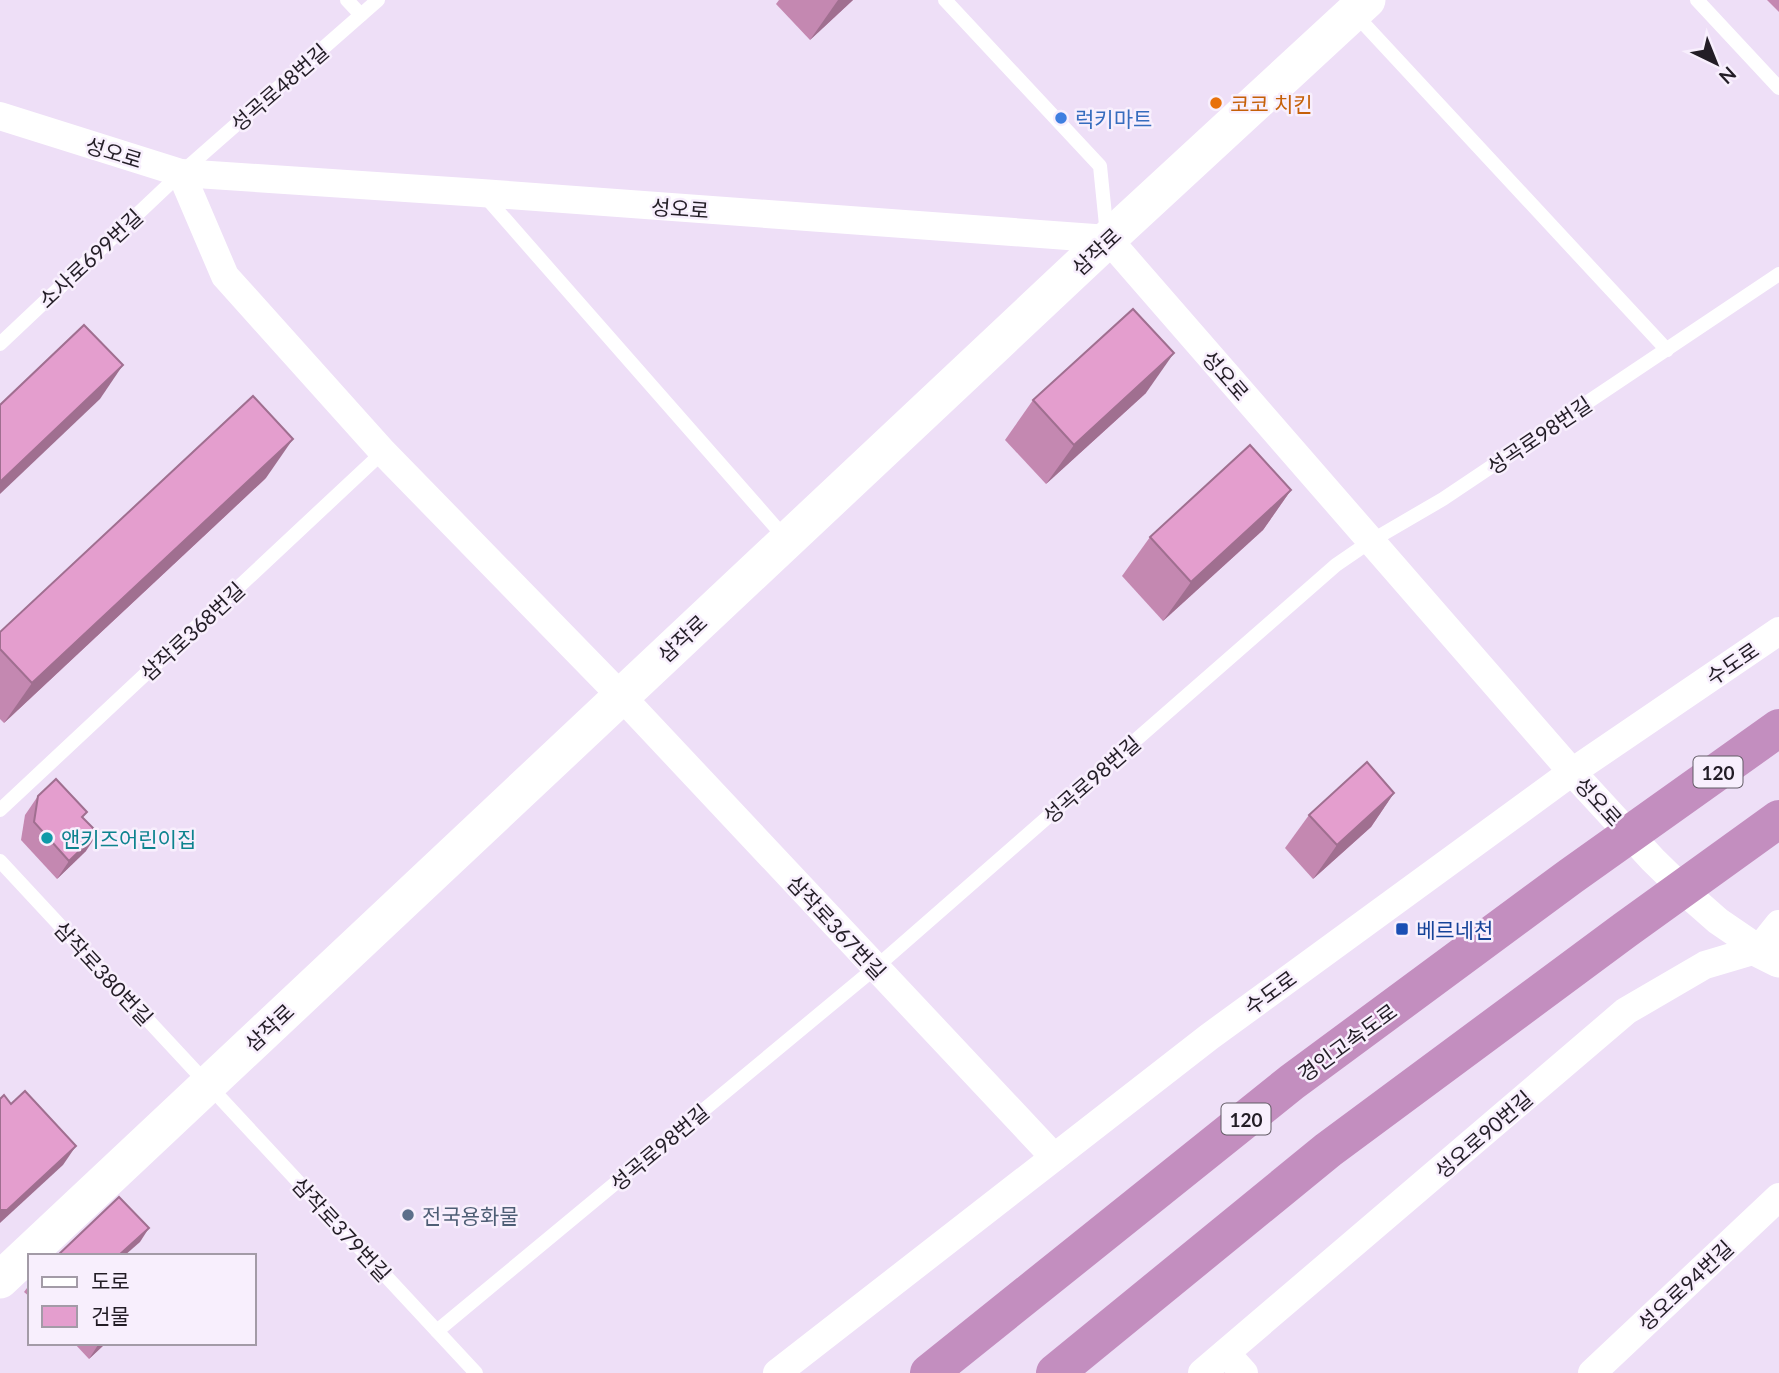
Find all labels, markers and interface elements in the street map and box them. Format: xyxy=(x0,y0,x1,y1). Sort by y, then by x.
north arrow xyxy=(1681,28,1751,98)
street label: 성곡로48번길 xyxy=(225,38,333,136)
text: N xyxy=(1715,62,1741,89)
place label: 코코 치킨 xyxy=(1230,91,1313,116)
marker: 코코 치킨 xyxy=(1208,95,1224,111)
place label: 럭키마트 xyxy=(1075,106,1152,131)
marker: 럭키마트 xyxy=(1053,110,1069,126)
street label: 성오로 xyxy=(83,132,145,172)
street label: 성오로 xyxy=(650,194,710,222)
street label: 소사로699번길 xyxy=(33,203,147,313)
street label: 삼작로 xyxy=(1066,222,1126,280)
street label: 성오로 xyxy=(1198,345,1254,405)
street label: 성곡로98번길 xyxy=(1482,391,1596,479)
street label: 삼작로368번길 xyxy=(135,576,249,686)
street label: 삼작로 xyxy=(652,609,712,667)
street label: 수도로 xyxy=(1701,636,1763,690)
street label: 성곡로98번길 xyxy=(1037,730,1145,828)
road number: 120 xyxy=(1694,757,1742,788)
street label: 성오로 xyxy=(1570,771,1628,831)
place label: 앤키즈어린이집 xyxy=(61,826,196,851)
marker: 앤키즈어린이집 xyxy=(39,830,55,846)
street label: 삼작로367번길 xyxy=(782,870,892,984)
street label: 삼작로380번길 xyxy=(49,916,159,1030)
place label: 베르네천 xyxy=(1416,917,1493,942)
marker: 베르네천 xyxy=(1394,921,1410,937)
street label: 수도로 xyxy=(1239,965,1301,1019)
street label: 삼작로 xyxy=(239,998,299,1056)
street label: 경인고속도로 xyxy=(1293,998,1401,1086)
street label: 성오로90번길 xyxy=(1429,1085,1537,1183)
street label: 성곡로98번길 xyxy=(605,1099,713,1195)
road number: 120 xyxy=(1222,1104,1270,1134)
street label: 삼작로379번길 xyxy=(287,1172,397,1286)
place label: 전국용화물 xyxy=(422,1203,519,1228)
marker: 전국용화물 xyxy=(400,1207,416,1223)
street label: 성오로94번길 xyxy=(1632,1235,1738,1335)
legend xyxy=(28,1254,256,1345)
text: 도로 xyxy=(91,1268,130,1293)
text: 건물 xyxy=(91,1303,130,1328)

